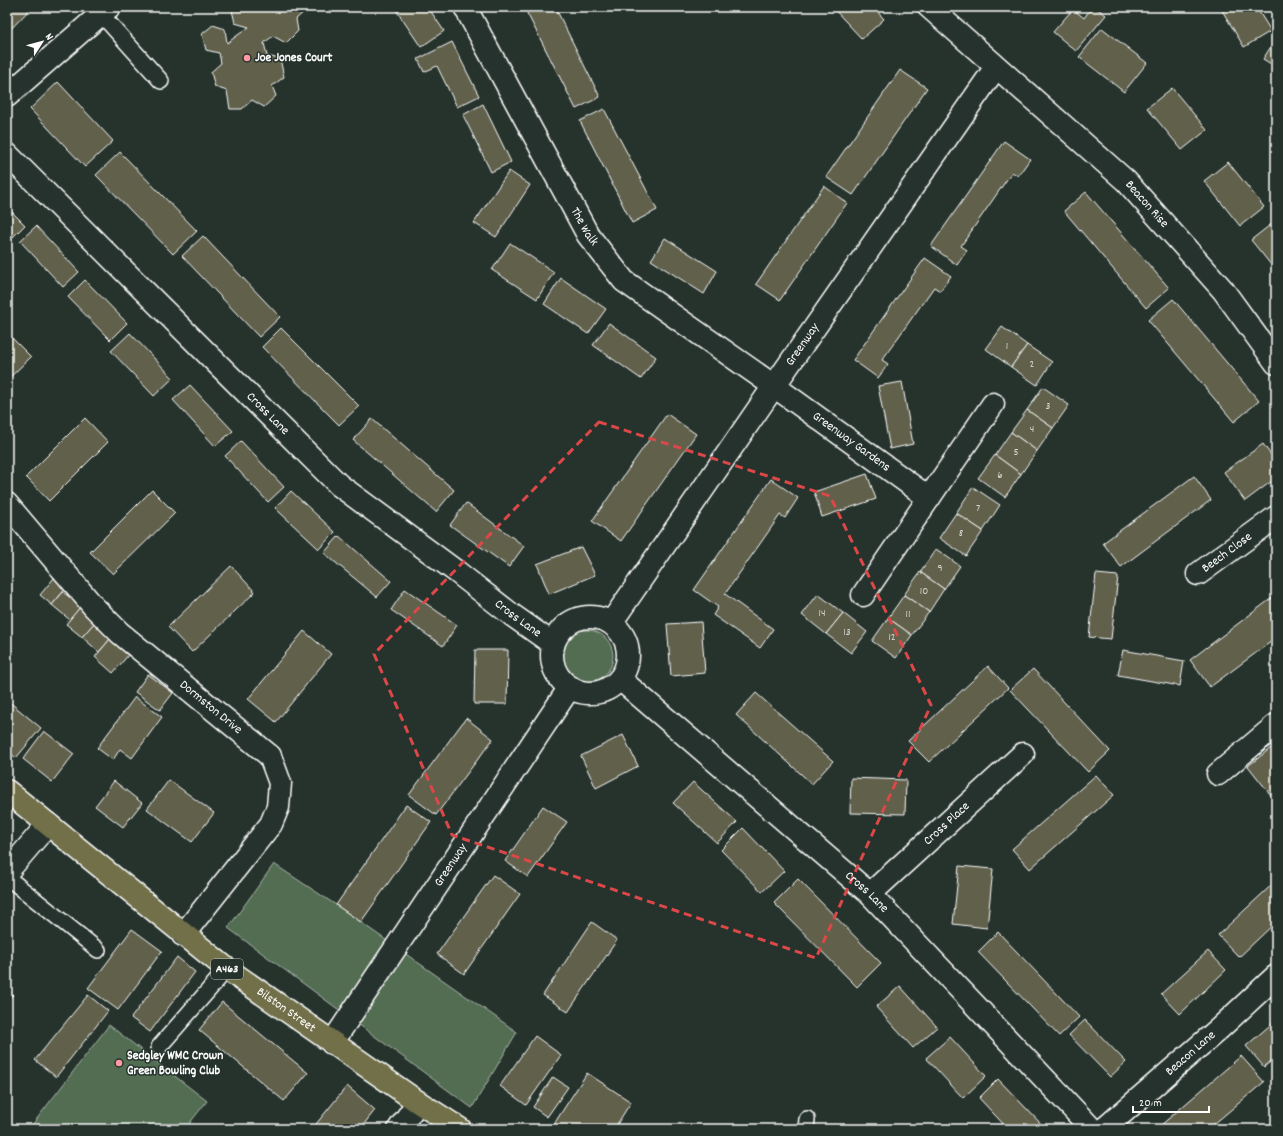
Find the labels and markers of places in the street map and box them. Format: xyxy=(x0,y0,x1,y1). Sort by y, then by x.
place label: Joe Jones Court xyxy=(255,49,333,68)
marker: Joe Jones Court xyxy=(242,53,252,63)
place label: Sedgley WMC Crown Green Bowling Club xyxy=(127,1047,223,1081)
marker: Sedgley WMC Crown Green Bowling Club xyxy=(114,1058,124,1068)

